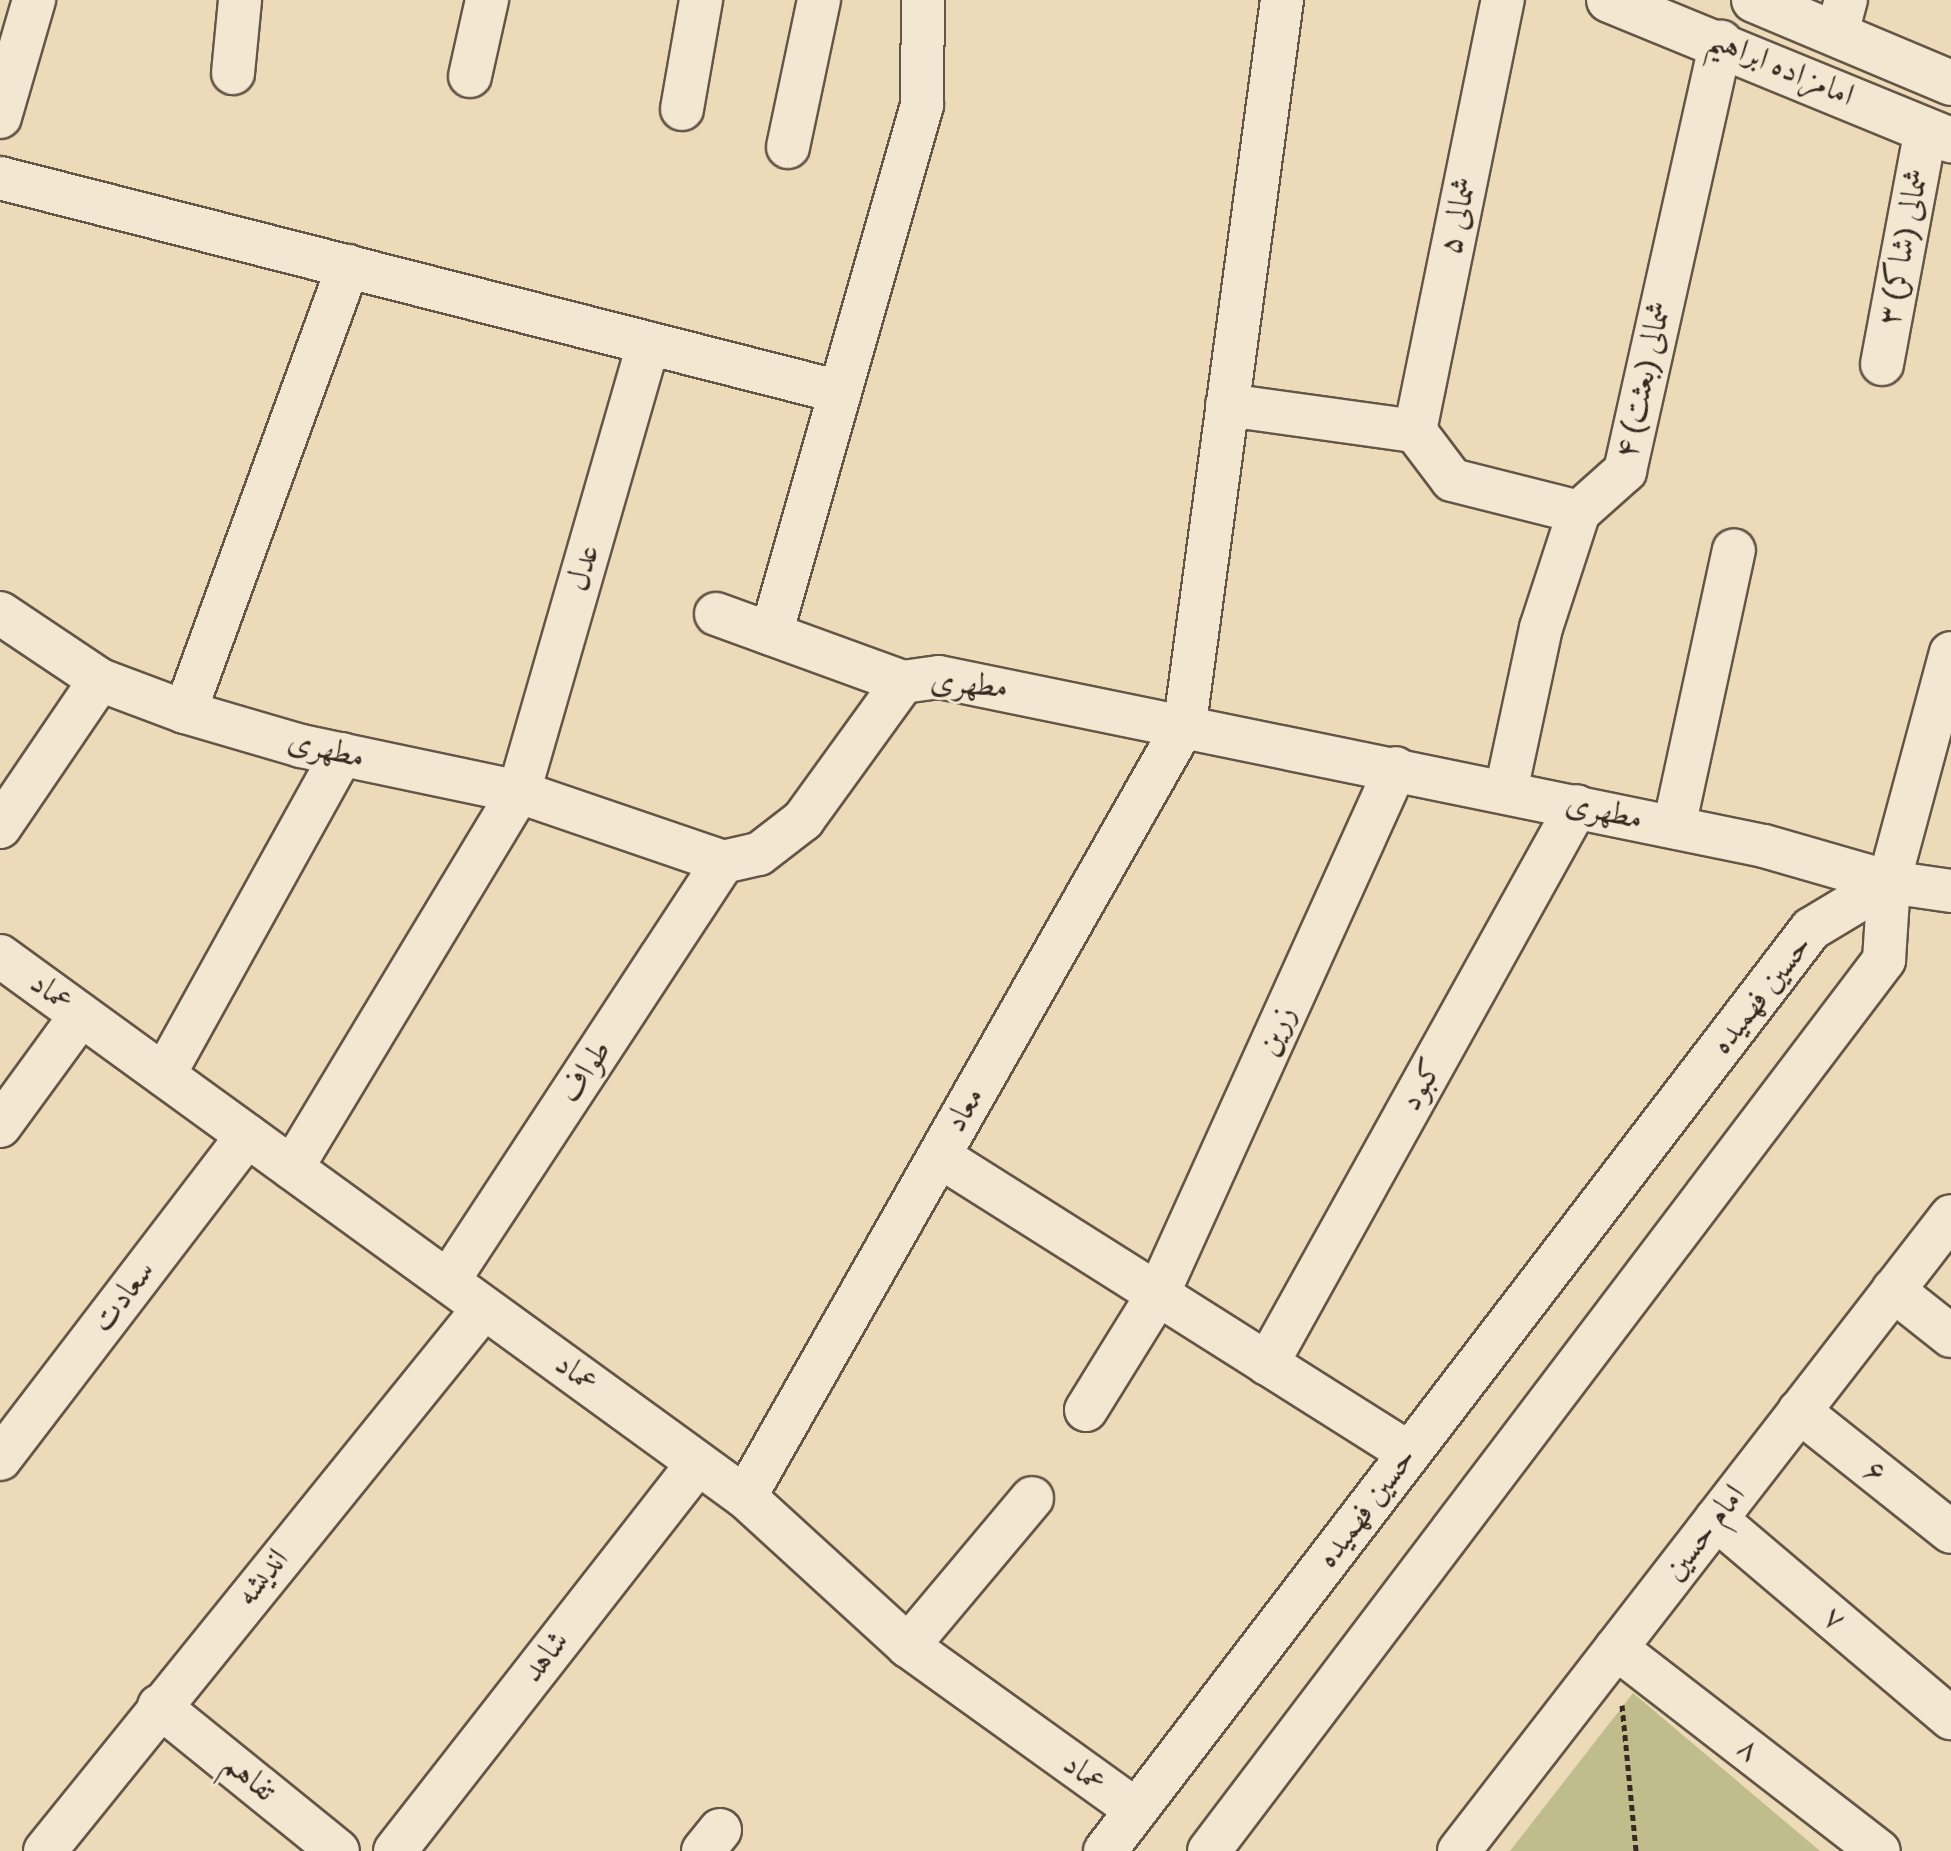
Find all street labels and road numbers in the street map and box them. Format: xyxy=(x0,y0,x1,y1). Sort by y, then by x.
street label: امامزاده ابراهیم xyxy=(1702,20,1860,116)
street label: ۳ شمالی (شاکر) xyxy=(1870,165,1938,329)
street label: ۵ شمالی xyxy=(1432,174,1486,258)
street label: ۴ شمالی (بعثت) xyxy=(1607,298,1681,462)
street label: عدل xyxy=(559,540,609,596)
street label: مطهری xyxy=(928,662,1010,708)
street label: مطهری xyxy=(284,723,368,777)
street label: مطهری xyxy=(1562,785,1646,839)
street label: حسین فهمیده xyxy=(1703,927,1821,1063)
street label: عماد xyxy=(22,964,80,1022)
street label: زرین xyxy=(1249,1000,1305,1062)
street label: طواف xyxy=(551,1033,621,1111)
street label: کبود xyxy=(1392,1052,1452,1118)
street label: معاد xyxy=(937,1081,993,1139)
street label: سعادت xyxy=(84,1253,164,1341)
street label: عماد xyxy=(547,1345,605,1403)
street label: حسین فهمیده xyxy=(1309,1440,1425,1576)
street label: ۶ xyxy=(1856,1451,1894,1493)
street label: امام حسین xyxy=(1656,1477,1754,1589)
street label: اندیشه xyxy=(228,1542,298,1614)
street label: ۷ xyxy=(1814,1598,1854,1640)
street label: شاهد xyxy=(514,1623,578,1691)
street label: ۸ xyxy=(1729,1729,1767,1771)
street label: تفاهم xyxy=(215,1745,283,1811)
street label: عماد xyxy=(1055,1745,1113,1803)

